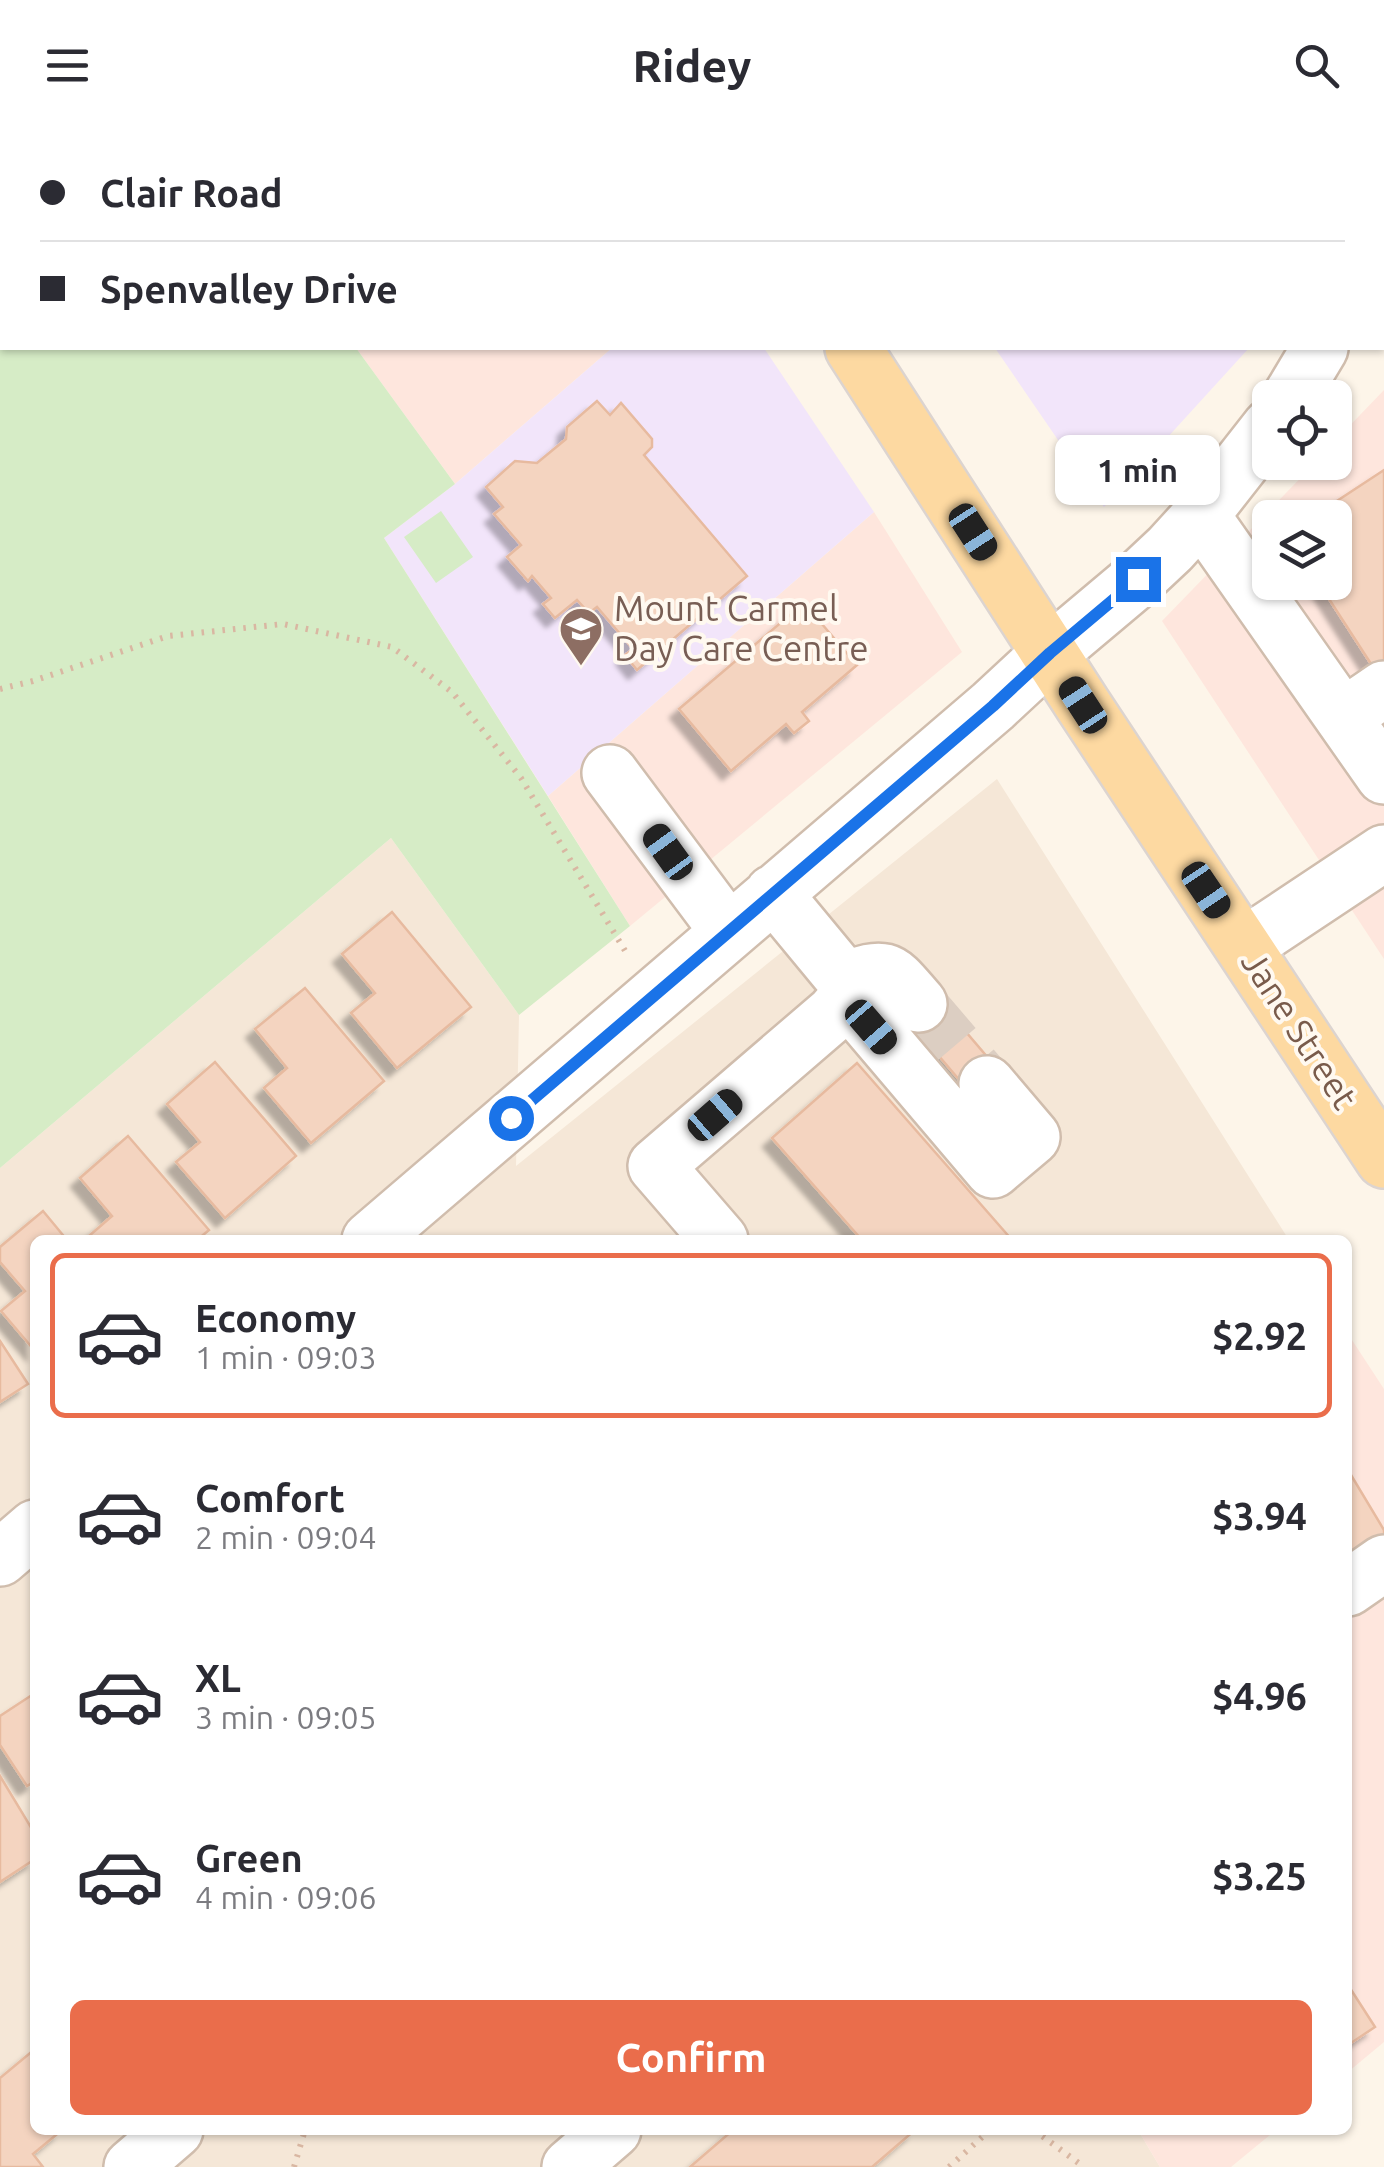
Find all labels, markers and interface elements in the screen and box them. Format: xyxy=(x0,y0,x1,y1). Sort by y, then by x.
icon: menu xyxy=(40,38,95,93)
icon: search xyxy=(1289,38,1344,93)
text: Ridey xyxy=(633,40,751,91)
text: Clair Road xyxy=(100,172,283,214)
text: Spenvalley Drive xyxy=(100,268,398,310)
map controls xyxy=(1252,380,1352,600)
button: locate xyxy=(1252,380,1352,480)
callout: 1 min xyxy=(1056,434,1220,504)
text: 1 min xyxy=(1097,452,1178,488)
car xyxy=(944,499,1002,565)
button: layers xyxy=(1252,500,1352,600)
route end xyxy=(1116,557,1161,602)
place label: Mount Carmel Day Care Centre xyxy=(614,588,869,668)
school or university icon: Mount Carmel Day Care Centre xyxy=(558,606,604,667)
car xyxy=(1054,672,1112,738)
car xyxy=(638,819,698,885)
car xyxy=(1177,857,1235,923)
street label: Jane Street xyxy=(1234,943,1366,1116)
car xyxy=(840,995,902,1059)
car xyxy=(683,1084,747,1146)
route start xyxy=(489,1096,534,1141)
icon: car xyxy=(75,1291,165,1381)
text: Economy xyxy=(195,1297,356,1339)
text: $2.92 xyxy=(1212,1315,1307,1357)
text: 1 min · 09:03 xyxy=(195,1339,377,1375)
icon: car xyxy=(75,1471,165,1561)
text: Comfort xyxy=(195,1477,345,1519)
text: $3.94 xyxy=(1212,1495,1307,1537)
text: 2 min · 09:04 xyxy=(195,1519,377,1555)
icon: car xyxy=(75,1651,165,1741)
text: XL xyxy=(195,1657,241,1699)
text: $4.96 xyxy=(1212,1675,1307,1717)
text: 3 min · 09:05 xyxy=(195,1699,377,1735)
icon: car xyxy=(75,1831,165,1921)
text: Green xyxy=(195,1837,303,1879)
text: $3.25 xyxy=(1212,1855,1307,1897)
text: 4 min · 09:06 xyxy=(195,1879,377,1915)
button: Confirm xyxy=(70,2000,1312,2115)

